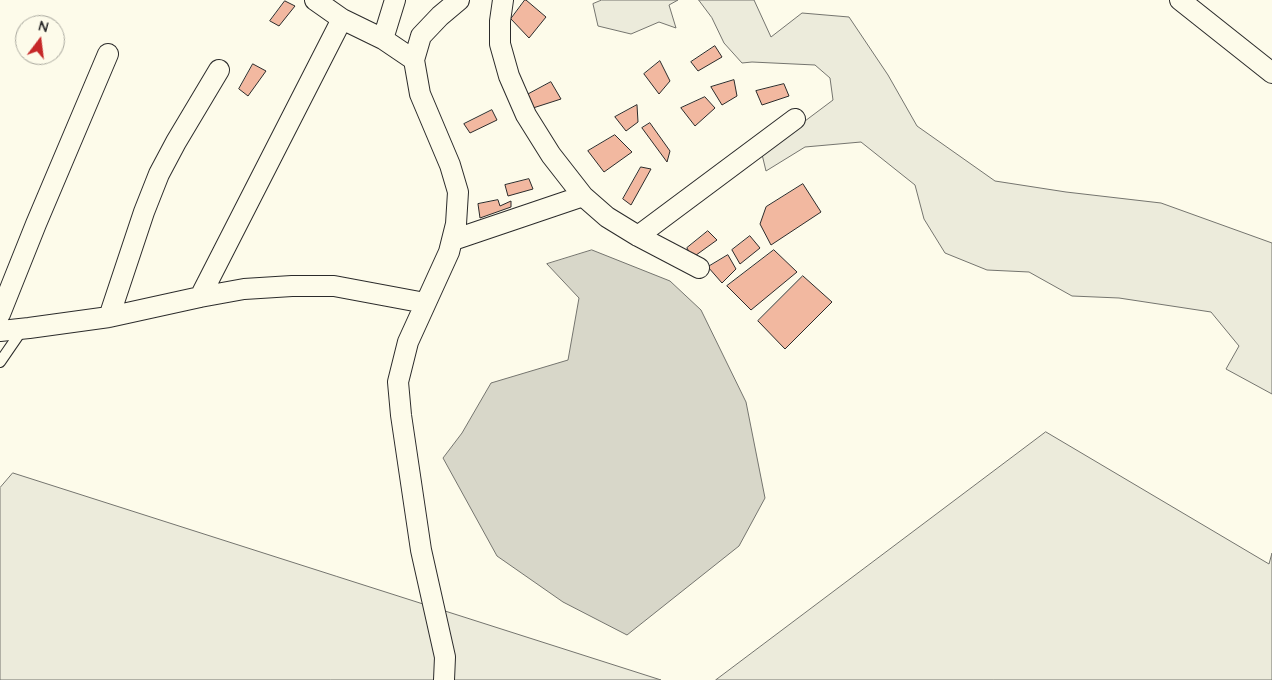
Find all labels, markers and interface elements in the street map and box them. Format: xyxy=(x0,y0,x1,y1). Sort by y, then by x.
north arrow xyxy=(15,15,65,65)
text: N xyxy=(36,16,51,37)

